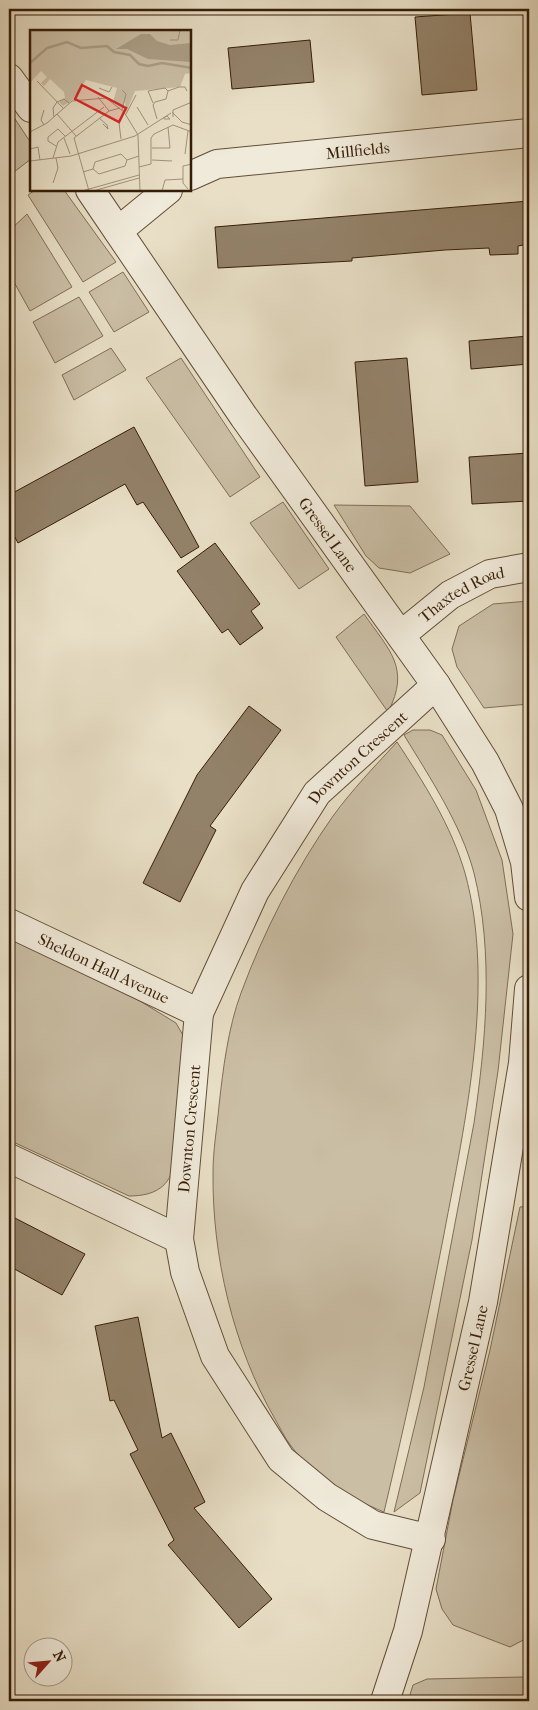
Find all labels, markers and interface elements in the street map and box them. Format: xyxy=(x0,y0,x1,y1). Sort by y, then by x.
inset map xyxy=(30,30,191,191)
street label: Millfields xyxy=(325,138,391,163)
street label: Gressel Lane xyxy=(295,494,361,576)
street label: Thaxted Road xyxy=(415,563,506,627)
street label: Downton Crescent xyxy=(304,707,411,807)
street label: Sheldon Hall Avenue xyxy=(35,929,172,1008)
street label: Downton Crescent xyxy=(174,1064,204,1194)
street label: Gressel Lane xyxy=(454,1303,492,1393)
north arrow xyxy=(22,1638,72,1688)
text: N xyxy=(49,1648,69,1665)

